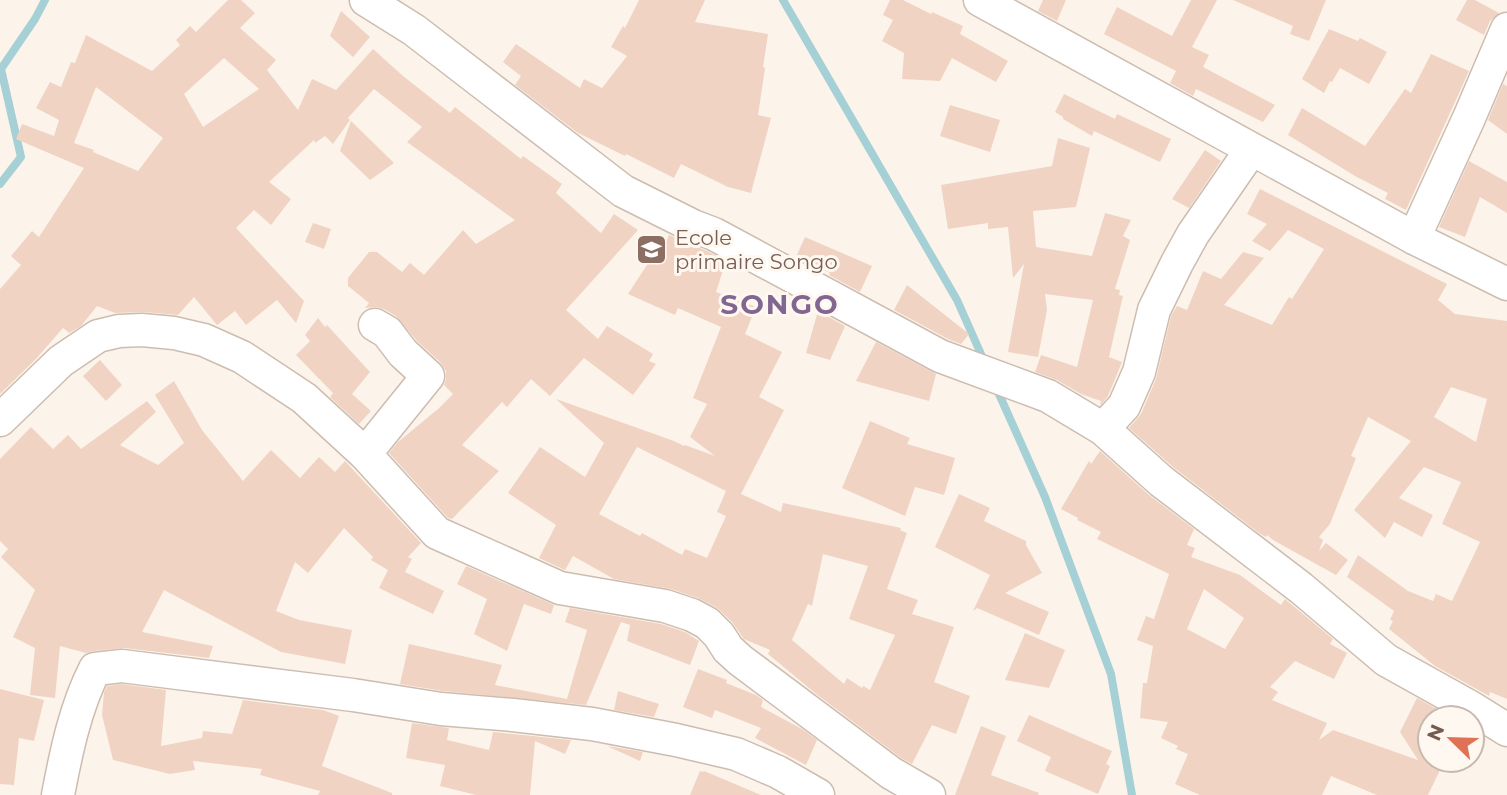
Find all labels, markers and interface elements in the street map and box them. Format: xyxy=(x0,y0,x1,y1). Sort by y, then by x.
place label: Ecole primaire Songo xyxy=(675,225,838,274)
school or university icon: Ecole primaire Songo xyxy=(635,233,669,267)
district label: SONGO xyxy=(720,287,840,321)
north arrow xyxy=(1416,704,1486,774)
text: N xyxy=(1422,721,1449,744)

